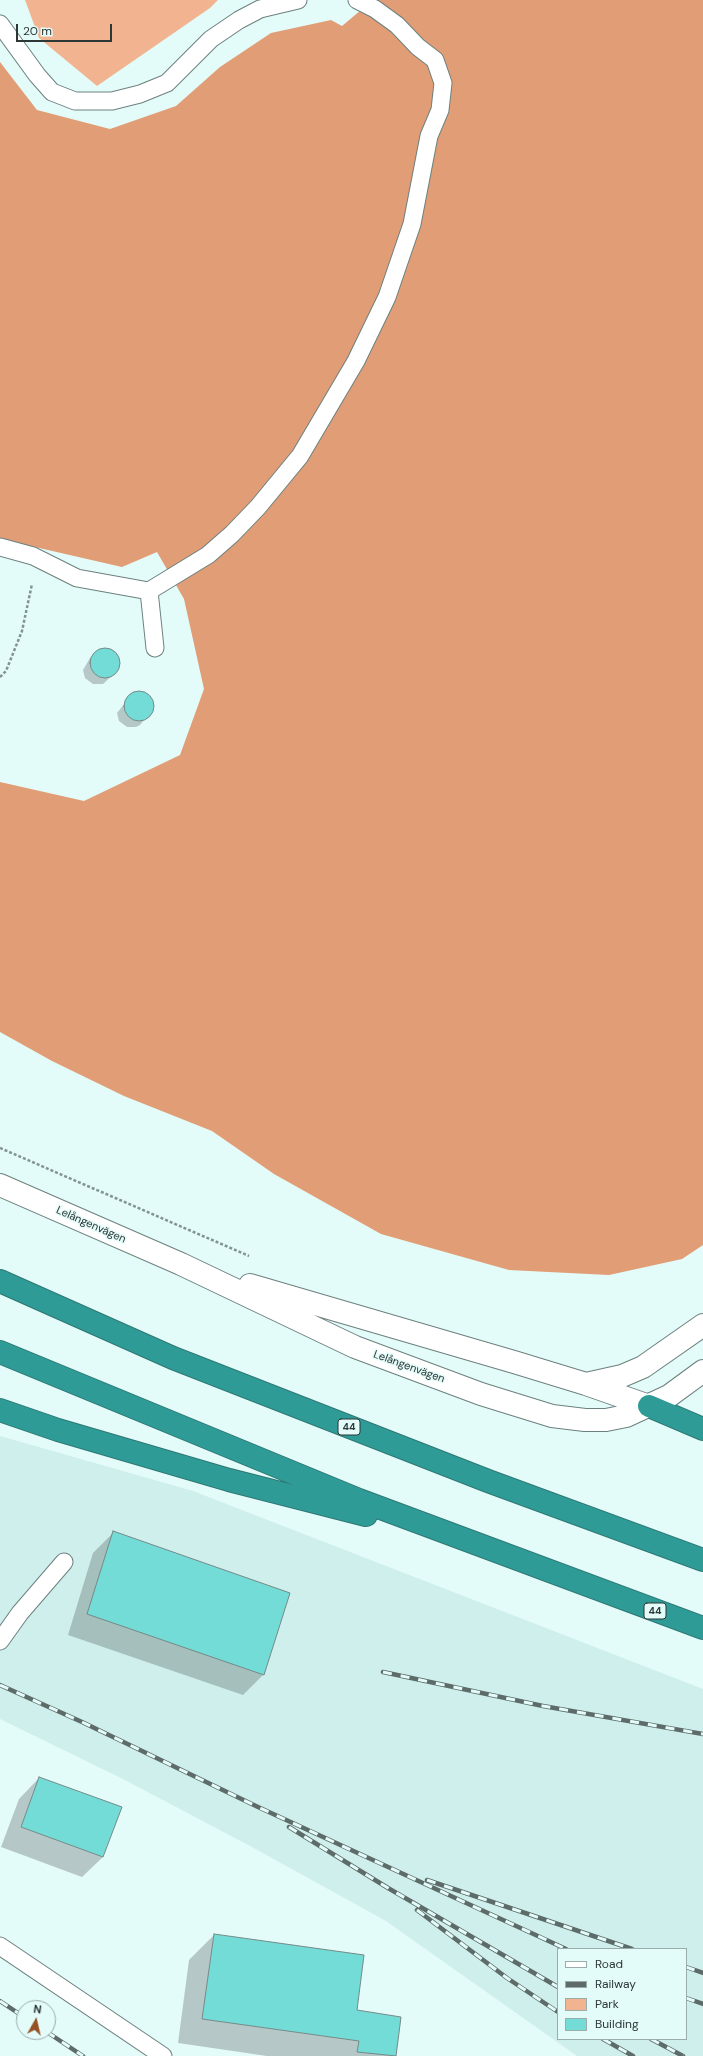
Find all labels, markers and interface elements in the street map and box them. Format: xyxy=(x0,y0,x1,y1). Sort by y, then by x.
scale bar xyxy=(18,16,114,42)
text: 20 m xyxy=(23,23,52,39)
street label: Lelångenvägen xyxy=(54,1204,128,1246)
street label: Lelångenvägen xyxy=(372,1348,446,1386)
road number: 44 xyxy=(338,1419,360,1435)
road number: 44 xyxy=(644,1603,666,1619)
legend xyxy=(557,1948,687,2040)
text: Road xyxy=(595,1956,623,1972)
text: Railway xyxy=(595,1976,636,1992)
text: Park xyxy=(595,1996,619,2012)
north arrow xyxy=(16,2000,56,2040)
text: N xyxy=(33,2002,42,2017)
text: Building xyxy=(595,2016,639,2032)

